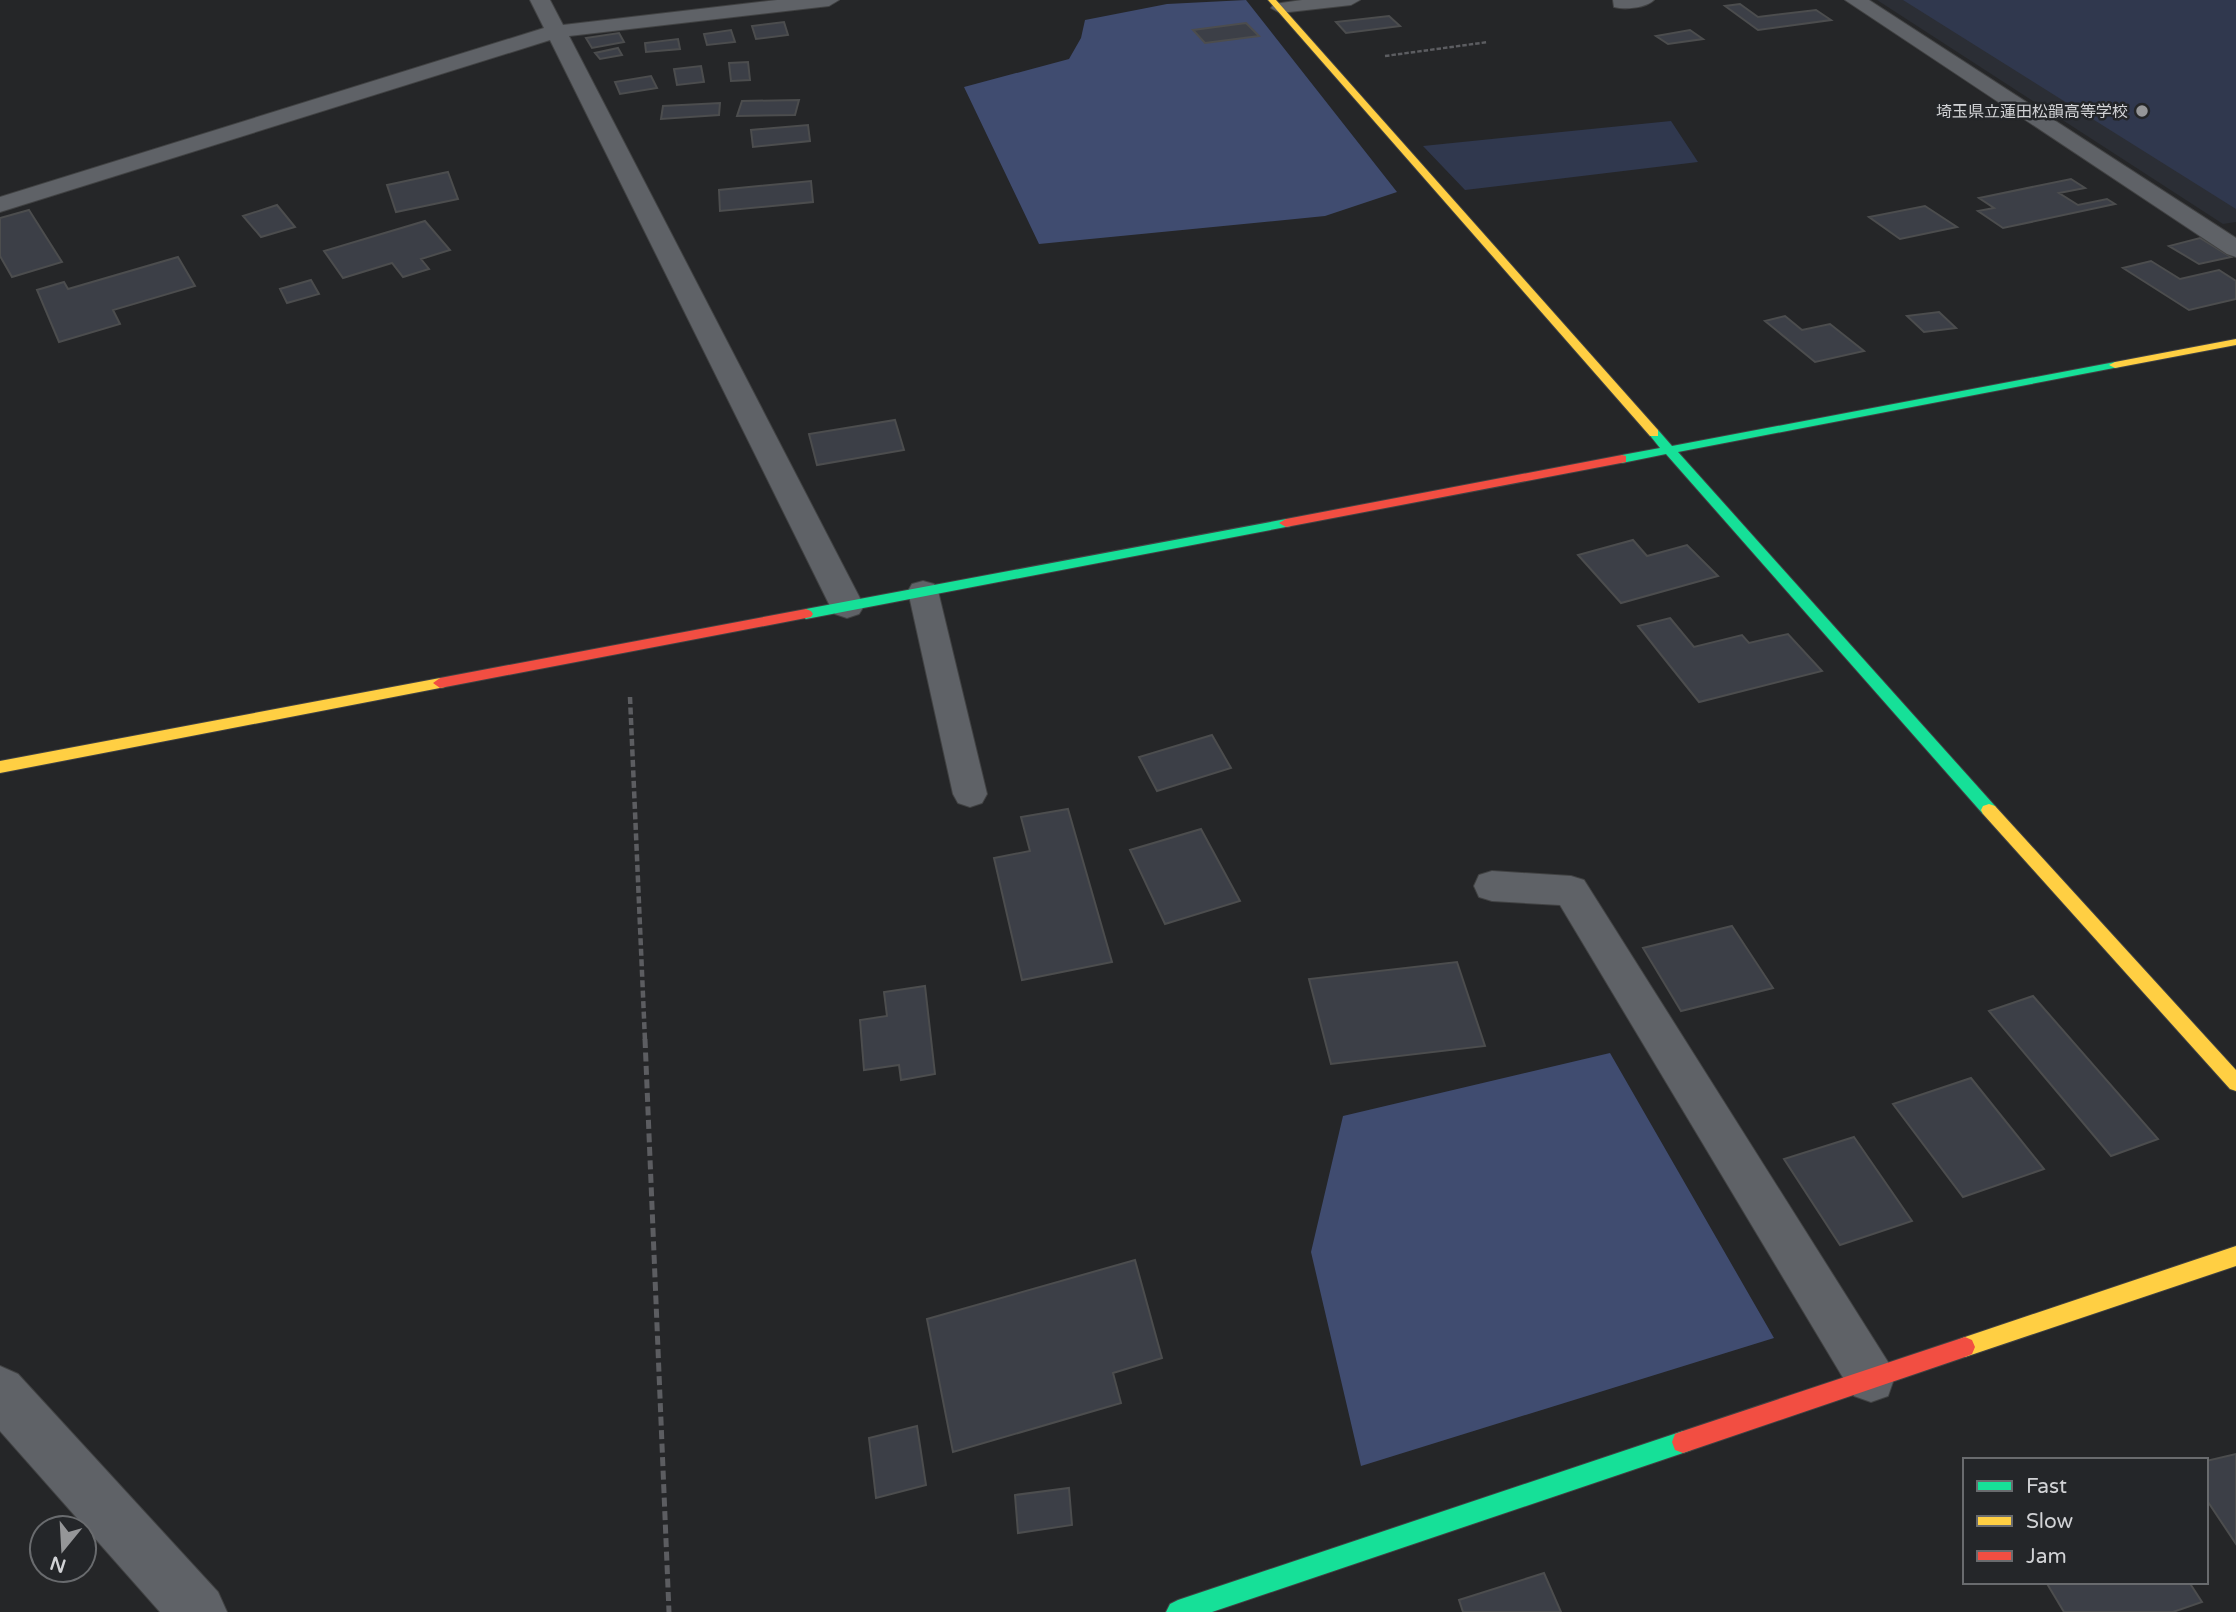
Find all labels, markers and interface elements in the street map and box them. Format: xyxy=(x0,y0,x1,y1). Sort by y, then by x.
place label: 埼玉県立蓮田松韻高等学校 xyxy=(1936,102,2128,122)
marker: 埼玉県立蓮田松韻高等学校 xyxy=(2134,103,2150,119)
legend xyxy=(1963,1458,2208,1584)
text: Fast xyxy=(2026,1474,2067,1499)
text: Slow xyxy=(2026,1509,2074,1534)
north arrow xyxy=(28,1514,98,1584)
text: Jam xyxy=(2026,1544,2067,1569)
text: N xyxy=(47,1551,69,1577)

